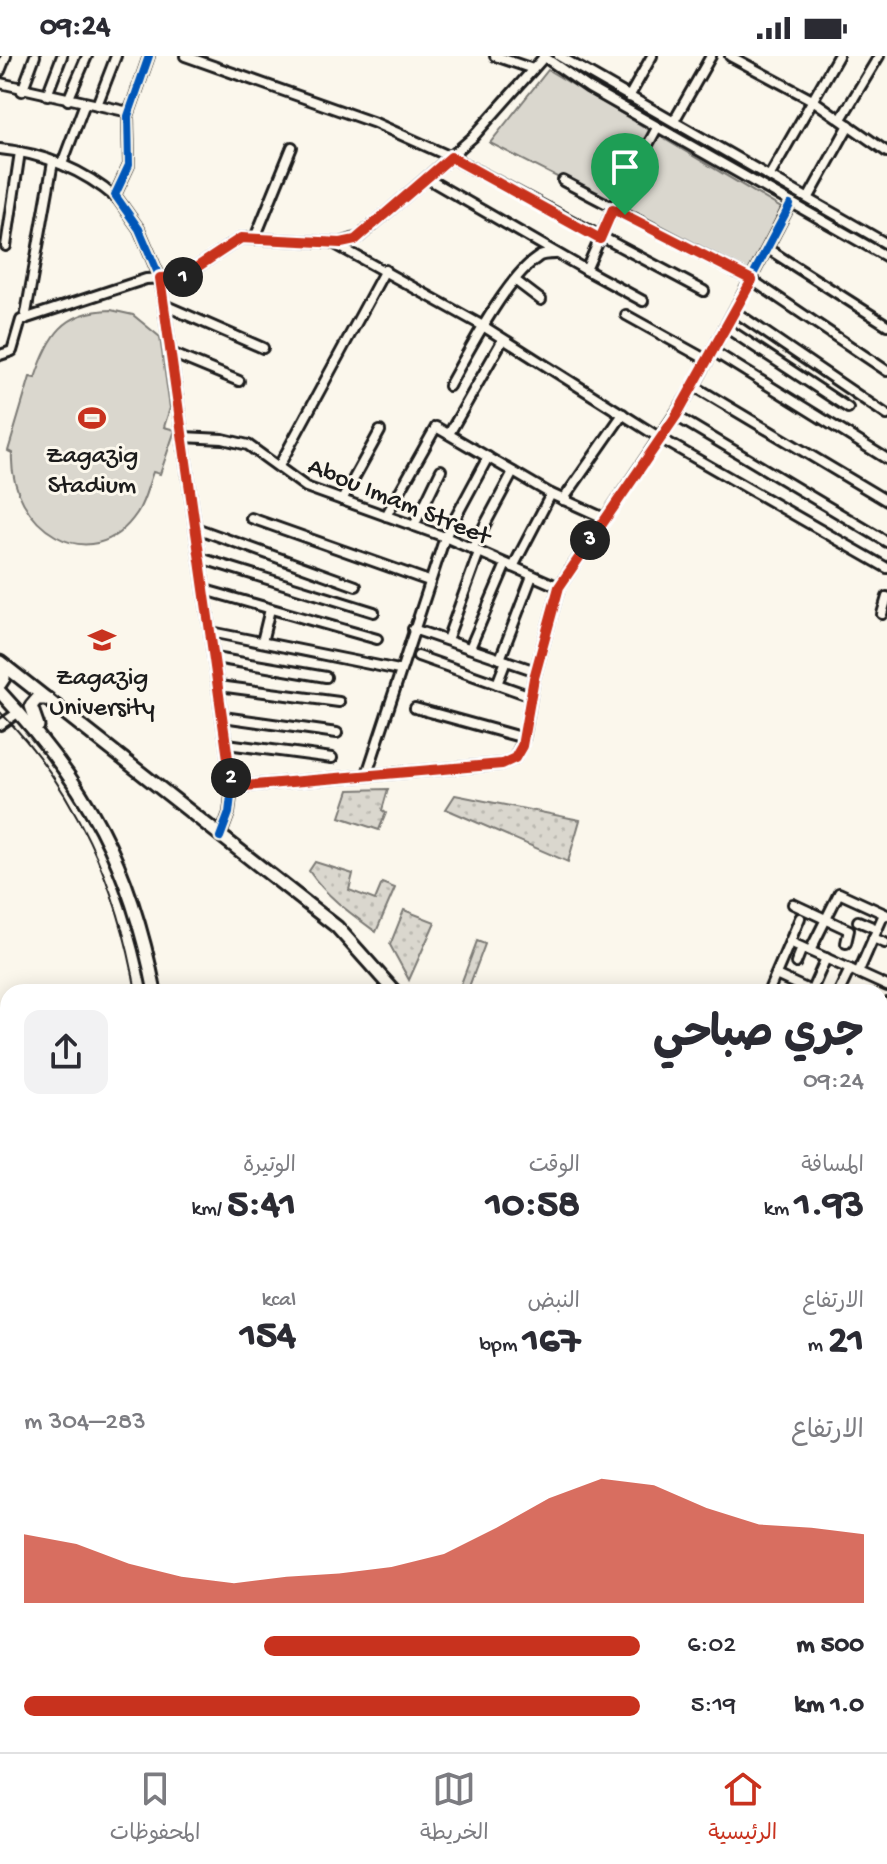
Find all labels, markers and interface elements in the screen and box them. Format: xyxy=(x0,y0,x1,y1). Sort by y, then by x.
text: 09:24 xyxy=(40,11,110,46)
pin xyxy=(591,133,659,215)
icon: arrive xyxy=(603,145,647,189)
pin: 1 xyxy=(163,257,203,297)
text: 1 xyxy=(179,264,187,290)
sports icon: Zagazig Stadium xyxy=(77,403,107,433)
place label: Zagazig Stadium xyxy=(46,442,138,503)
street label: Abou Imam Street xyxy=(303,452,496,555)
pin: 3 xyxy=(570,520,610,560)
text: 3 xyxy=(584,527,596,553)
school or university icon: Zagazig University xyxy=(87,625,117,655)
place label: Zagazig University xyxy=(49,664,155,725)
pin: 2 xyxy=(211,758,251,798)
text: 2 xyxy=(226,765,236,791)
button: share xyxy=(24,1010,108,1094)
text: جري صباحي xyxy=(653,1011,864,1063)
text: 09:24 xyxy=(803,1067,864,1098)
text: الوتيرة xyxy=(243,1154,296,1180)
text: الوقت xyxy=(529,1154,580,1180)
text: المسافة xyxy=(801,1154,864,1180)
text: 5:41 xyxy=(227,1183,296,1230)
text: 10:58 xyxy=(486,1183,580,1230)
text: 1.93 xyxy=(794,1183,864,1230)
text: /km xyxy=(191,1197,227,1223)
text: km xyxy=(764,1197,794,1223)
text: kcal xyxy=(262,1288,296,1314)
text: النبض xyxy=(527,1290,580,1316)
text: الارتفاع xyxy=(802,1290,864,1316)
text: 154 xyxy=(240,1314,296,1361)
text: 167 xyxy=(523,1319,580,1366)
text: 21 xyxy=(828,1319,864,1366)
text: bpm xyxy=(479,1333,523,1359)
text: m xyxy=(807,1333,828,1359)
text: 283–304 m xyxy=(24,1408,146,1439)
text: الارتفاع xyxy=(791,1417,864,1448)
text: 6:02 xyxy=(687,1631,736,1662)
text: 500 m xyxy=(796,1631,864,1662)
text: 5:19 xyxy=(691,1691,736,1722)
text: 1.0 km xyxy=(794,1691,864,1722)
tab: المحفوظات xyxy=(110,1767,200,1851)
tab: الخريطة xyxy=(420,1767,489,1851)
tab: الرئيسية xyxy=(708,1767,777,1851)

